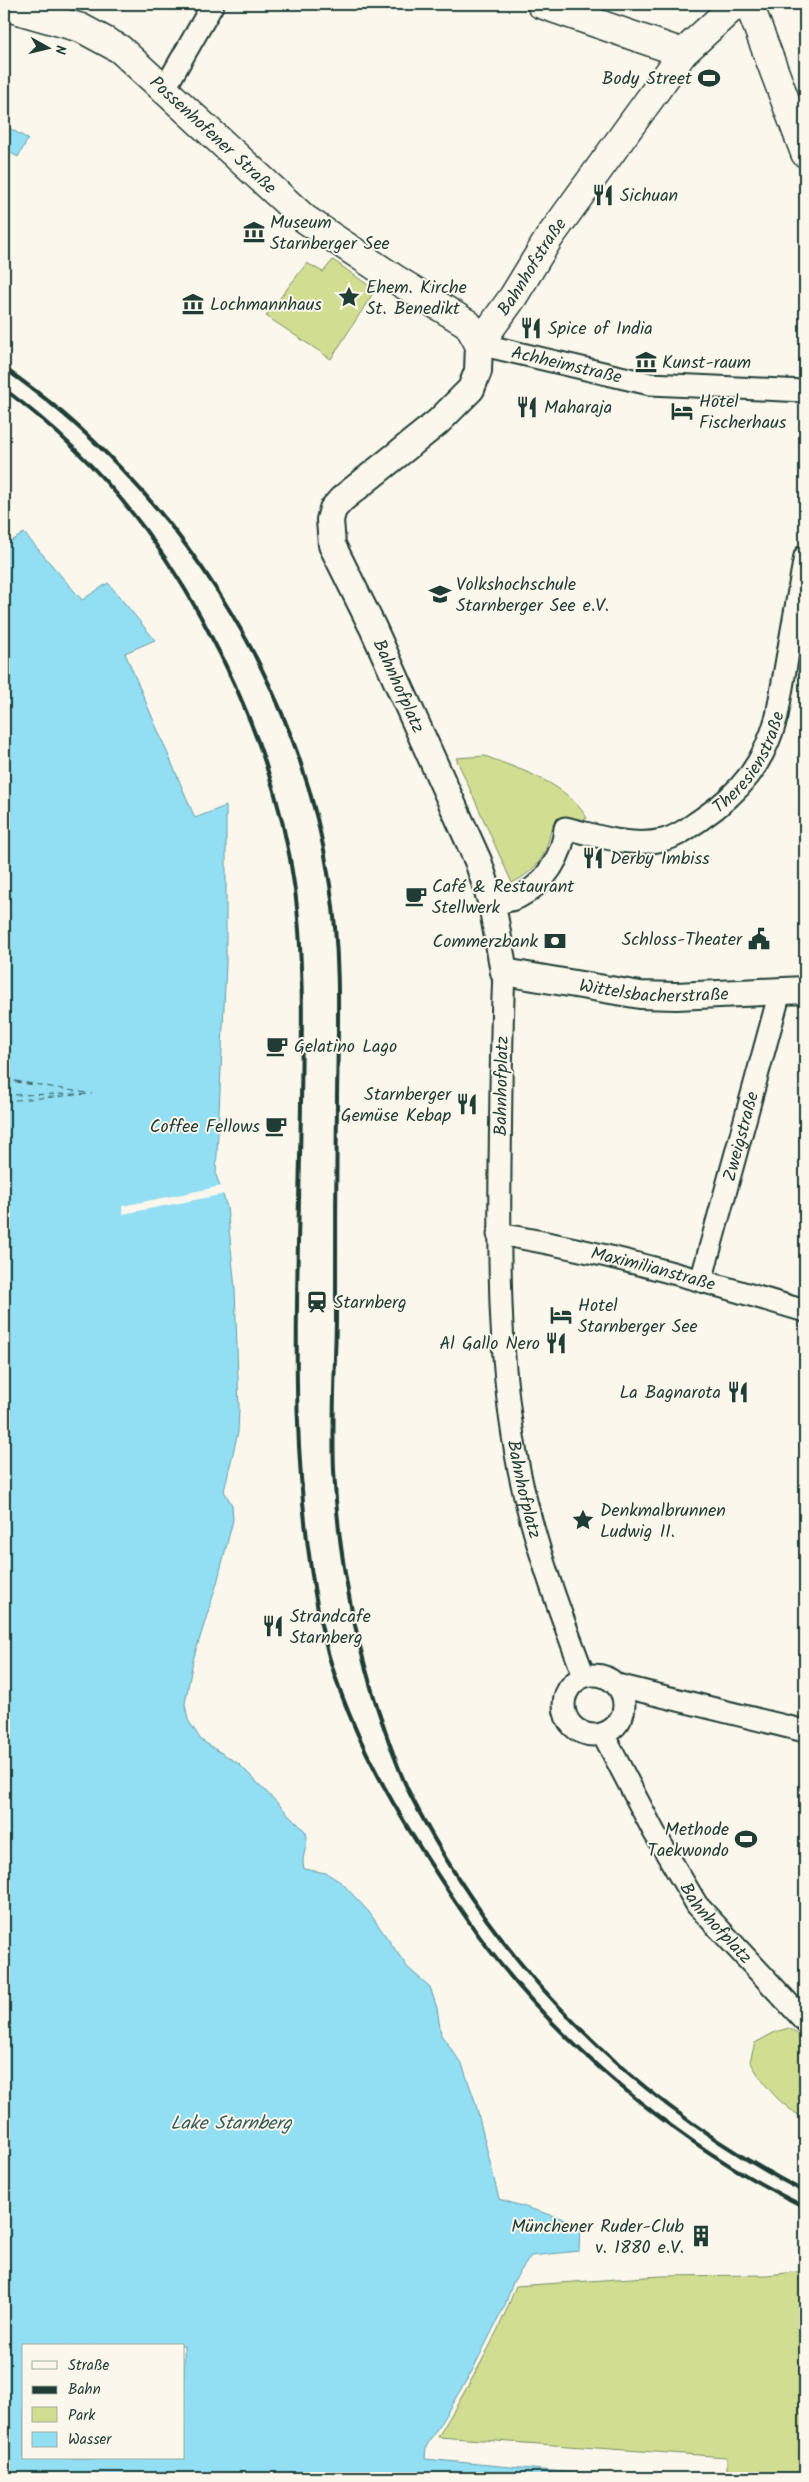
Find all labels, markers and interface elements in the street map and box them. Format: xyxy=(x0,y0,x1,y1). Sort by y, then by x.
north arrow xyxy=(22,22,72,72)
text: N xyxy=(48,44,71,56)
place label: Body Street xyxy=(602,65,693,94)
sports icon: Body Street xyxy=(696,65,722,91)
street label: Possenhofener Straße xyxy=(142,70,282,202)
restaurant icon: Sichuan xyxy=(590,182,616,208)
place label: Sichuan xyxy=(620,182,678,211)
place label: Museum Starnberger See xyxy=(270,209,390,259)
street label: Bahnhofstraße xyxy=(491,212,575,323)
museum icon: Museum Starnberger See xyxy=(241,219,267,245)
place label: Ehem. Kirche St. Benedikt xyxy=(366,274,467,324)
place icon: Ehem. Kirche St. Benedikt xyxy=(336,284,362,310)
museum icon: Lochmannhaus xyxy=(180,291,206,317)
place label: Lochmannhaus xyxy=(210,291,322,320)
restaurant icon: Spice of India xyxy=(518,315,544,341)
place label: Spice of India xyxy=(548,315,653,344)
street label: Achheimstraße xyxy=(508,339,624,393)
museum icon: Kunst-raum xyxy=(633,349,659,375)
place label: Kunst-raum xyxy=(662,349,751,378)
place label: Hotel Fischerhaus xyxy=(699,388,787,438)
restaurant icon: Maharaja xyxy=(514,394,540,420)
place label: Maharaja xyxy=(544,394,612,423)
hotel icon: Hotel Fischerhaus xyxy=(669,398,695,424)
place label: Volkshochschule Starnberger See e.V. xyxy=(456,571,609,621)
school or university icon: Volkshochschule Starnberger See e.V. xyxy=(427,581,453,607)
street label: Bahnhofplatz xyxy=(364,635,432,738)
street label: Theresienstraße xyxy=(707,710,794,822)
restaurant icon: Derby Imbiss xyxy=(580,845,606,871)
place label: Derby Imbiss xyxy=(610,845,710,874)
place label: Café & Restaurant Stellwerk xyxy=(432,873,575,923)
cafe icon: Café & Restaurant Stellwerk xyxy=(403,883,429,909)
place label: Schloss-Theater xyxy=(622,926,743,955)
public building icon: Schloss-Theater xyxy=(746,926,772,952)
place label: Commerzbank xyxy=(433,928,539,957)
bank icon: Commerzbank xyxy=(542,928,568,954)
street label: Wittelsbacherstraße xyxy=(577,972,729,1012)
cafe icon: Gelatino Lago xyxy=(264,1033,290,1059)
place label: Gelatino Lago xyxy=(294,1033,397,1062)
street label: Bahnhofplatz xyxy=(487,1036,518,1136)
place label: Starnberger Gemüse Kebap xyxy=(341,1081,452,1131)
street label: Zweigstraße xyxy=(716,1089,768,1185)
restaurant icon: Starnberger Gemüse Kebap xyxy=(454,1091,480,1117)
place label: Coffee Fellows xyxy=(150,1113,260,1142)
cafe icon: Coffee Fellows xyxy=(263,1113,289,1139)
street label: Maximilianstraße xyxy=(588,1240,718,1300)
station icon: Starnberg xyxy=(304,1289,330,1315)
place label: Starnberg xyxy=(334,1289,407,1318)
place label: Hotel Starnberger See xyxy=(578,1292,698,1342)
hotel icon: Hotel Starnberger See xyxy=(548,1302,574,1328)
place label: Al Gallo Nero xyxy=(439,1330,540,1359)
restaurant icon: Al Gallo Nero xyxy=(543,1330,569,1356)
place label: La Bagnarota xyxy=(619,1379,721,1408)
restaurant icon: La Bagnarota xyxy=(725,1379,751,1405)
street label: Bahnhofplatz xyxy=(498,1438,548,1542)
place label: Denkmalbrunnen Ludwig II. xyxy=(600,1497,726,1547)
place icon: Denkmalbrunnen Ludwig II. xyxy=(570,1507,596,1533)
place label: Strandcafe Starnberg xyxy=(290,1603,371,1653)
restaurant icon: Strandcafe Starnberg xyxy=(260,1613,286,1639)
place label: Methode Taekwondo xyxy=(647,1816,729,1866)
sports icon: Methode Taekwondo xyxy=(733,1826,759,1852)
street label: Bahnhofplatz xyxy=(671,1877,758,1971)
water label: Lake Starnberg xyxy=(171,2109,292,2139)
place label: Münchener Ruder-Club v. 1880 e.V. xyxy=(511,2213,685,2263)
building icon: Münchener Ruder-Club v. 1880 e.V. xyxy=(688,2223,714,2249)
legend xyxy=(22,2344,185,2460)
text: Straße xyxy=(68,2354,110,2378)
text: Bahn xyxy=(68,2378,101,2402)
text: Park xyxy=(68,2404,96,2428)
text: Wasser xyxy=(68,2428,112,2452)

